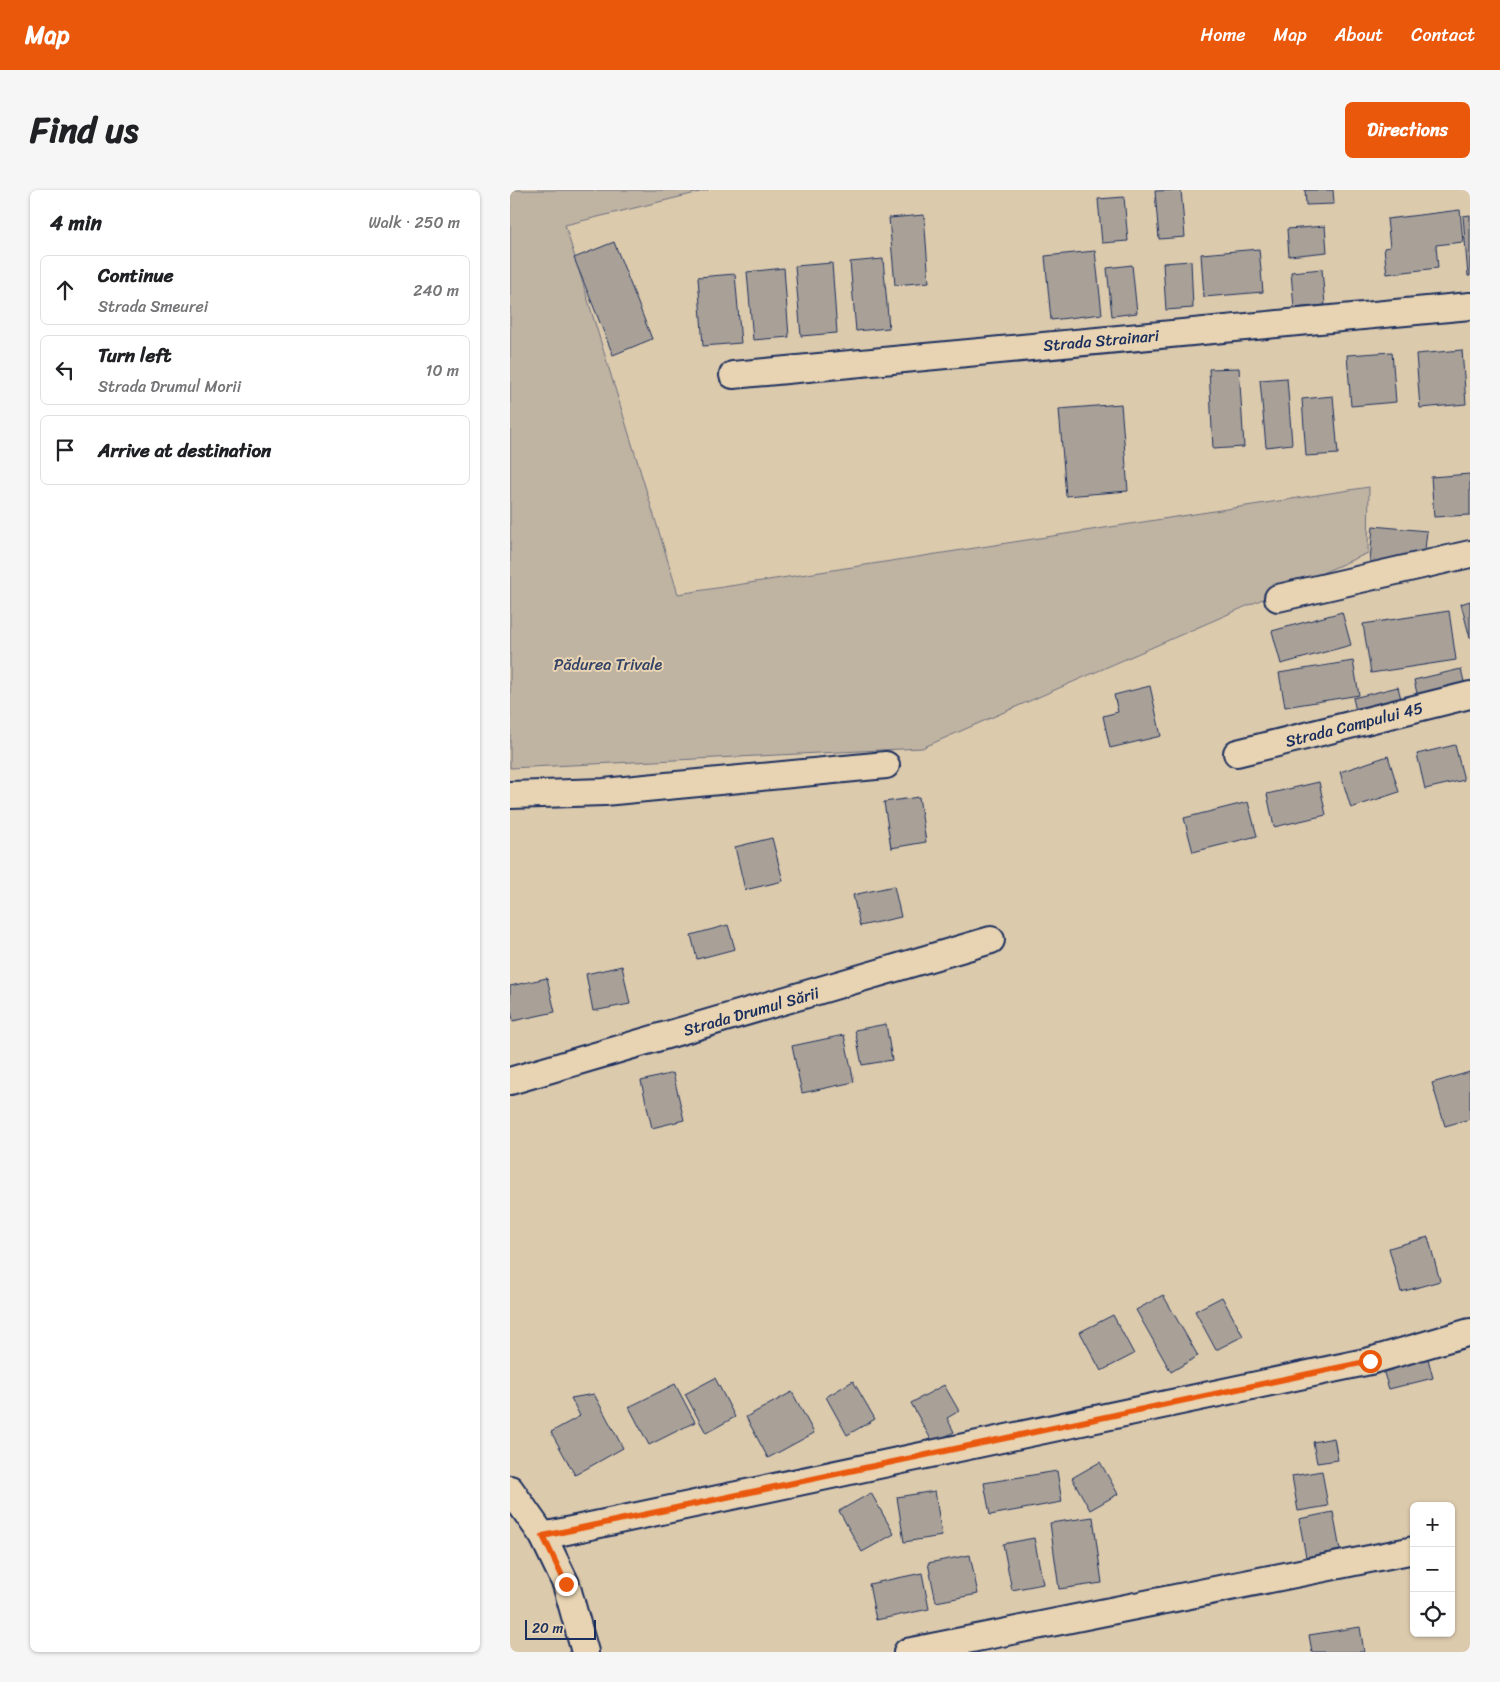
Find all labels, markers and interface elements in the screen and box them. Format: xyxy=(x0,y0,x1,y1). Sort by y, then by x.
text: Map xyxy=(25,14,69,56)
text: Home xyxy=(1201,19,1246,51)
text: Map xyxy=(1274,19,1307,51)
text: About xyxy=(1335,19,1383,51)
text: Contact xyxy=(1411,19,1475,51)
text: Find us xyxy=(30,99,138,161)
button: Directions xyxy=(1345,102,1470,158)
text: 4 min xyxy=(50,204,102,242)
text: Walk · 250 m xyxy=(368,208,460,237)
text: Continue xyxy=(98,259,174,292)
icon: ahead xyxy=(51,276,79,304)
text: 240 m xyxy=(413,276,459,305)
text: Strada Smeurei xyxy=(98,292,208,321)
street label: Strada Strainari xyxy=(1042,321,1161,360)
text: Turn left xyxy=(98,339,171,372)
icon: left xyxy=(51,356,79,384)
text: 10 m xyxy=(426,356,459,385)
text: Strada Drumul Morii xyxy=(98,372,241,401)
text: Arrive at destination xyxy=(98,434,271,467)
icon: arrive xyxy=(51,436,79,464)
park label: Pădurea Trivale xyxy=(554,650,662,679)
street label: Strada Campului 45 xyxy=(1282,693,1426,756)
street label: Strada Drumul Sării xyxy=(680,978,823,1045)
route start xyxy=(1359,1350,1382,1373)
map controls xyxy=(1410,1502,1455,1637)
button: + xyxy=(1410,1502,1455,1547)
button: − xyxy=(1410,1547,1455,1592)
route end xyxy=(555,1573,578,1596)
button: locate xyxy=(1410,1592,1455,1637)
text: 20 m xyxy=(532,1616,563,1641)
scale bar xyxy=(525,1617,596,1640)

